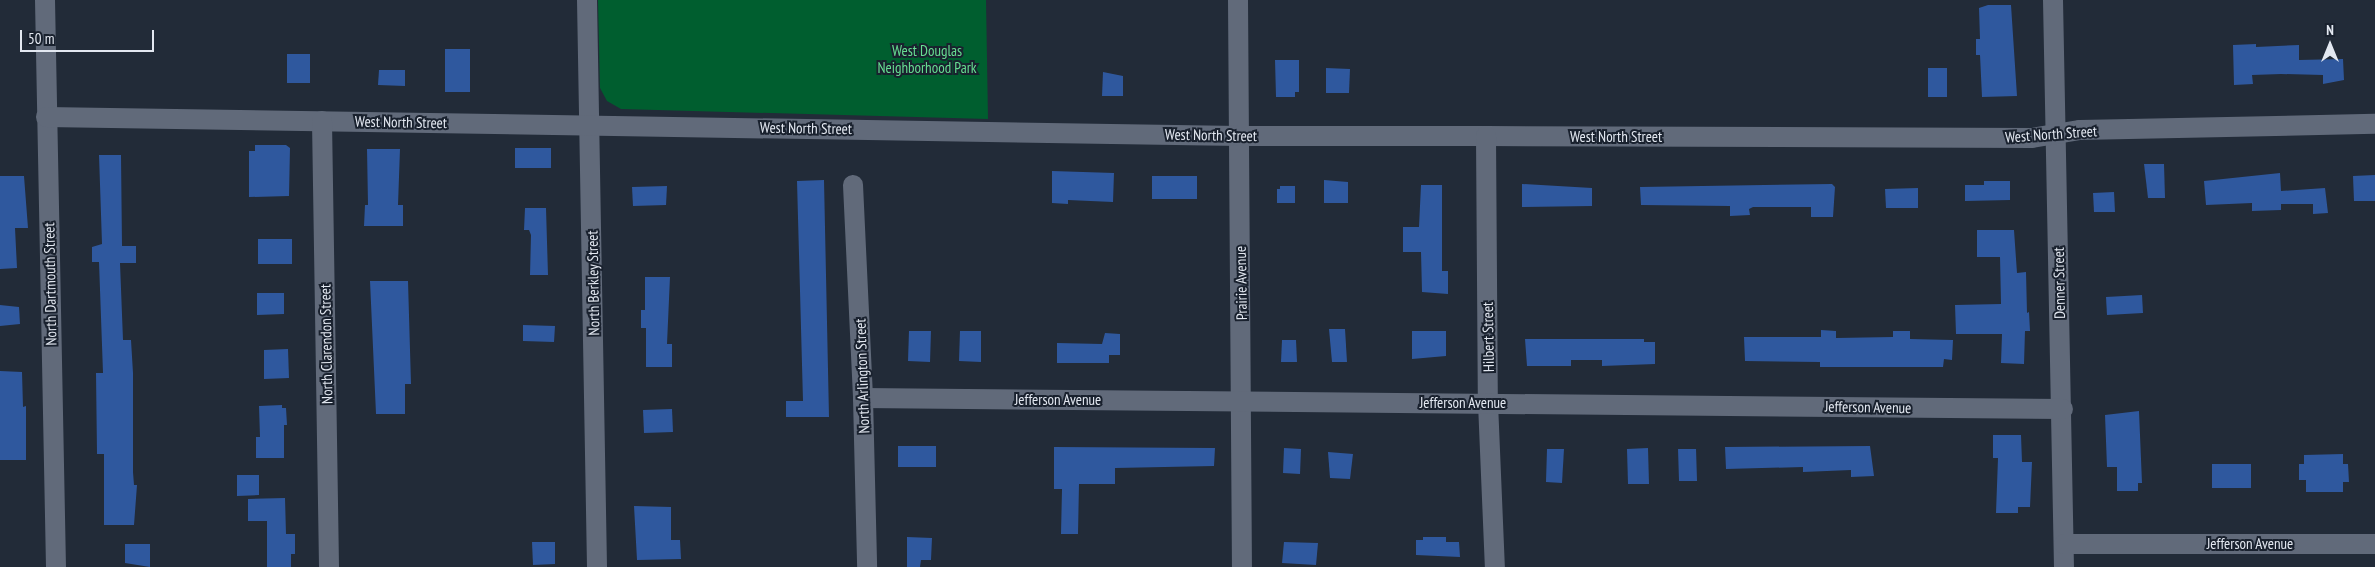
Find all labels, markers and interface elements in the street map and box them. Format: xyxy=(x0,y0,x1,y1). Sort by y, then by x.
scale bar xyxy=(22,20,156,52)
north arrow xyxy=(2305,20,2355,70)
text: N xyxy=(2326,21,2334,39)
text: 50 m xyxy=(28,29,54,48)
park label: West Douglas Neighborhood Park xyxy=(877,41,977,76)
street label: West North Street xyxy=(355,112,447,132)
street label: West North Street xyxy=(760,118,852,138)
street label: West North Street xyxy=(2004,122,2098,146)
street label: West North Street xyxy=(1165,125,1257,145)
street label: West North Street xyxy=(1570,128,1662,146)
street label: North Dartmouth Street xyxy=(40,222,60,346)
street label: North Berkley Street xyxy=(583,230,603,336)
street label: Prairie Avenue xyxy=(1231,246,1251,320)
street label: Denner Street xyxy=(2049,247,2069,319)
street label: North Clarendon Street xyxy=(316,284,336,404)
street label: Hilbert Street xyxy=(1478,302,1498,372)
street label: North Arlington Street xyxy=(851,318,873,434)
street label: Jefferson Avenue xyxy=(1015,391,1101,409)
street label: Jefferson Avenue xyxy=(1420,394,1506,412)
street label: Jefferson Avenue xyxy=(1824,397,1912,417)
street label: Jefferson Avenue xyxy=(2207,535,2293,553)

